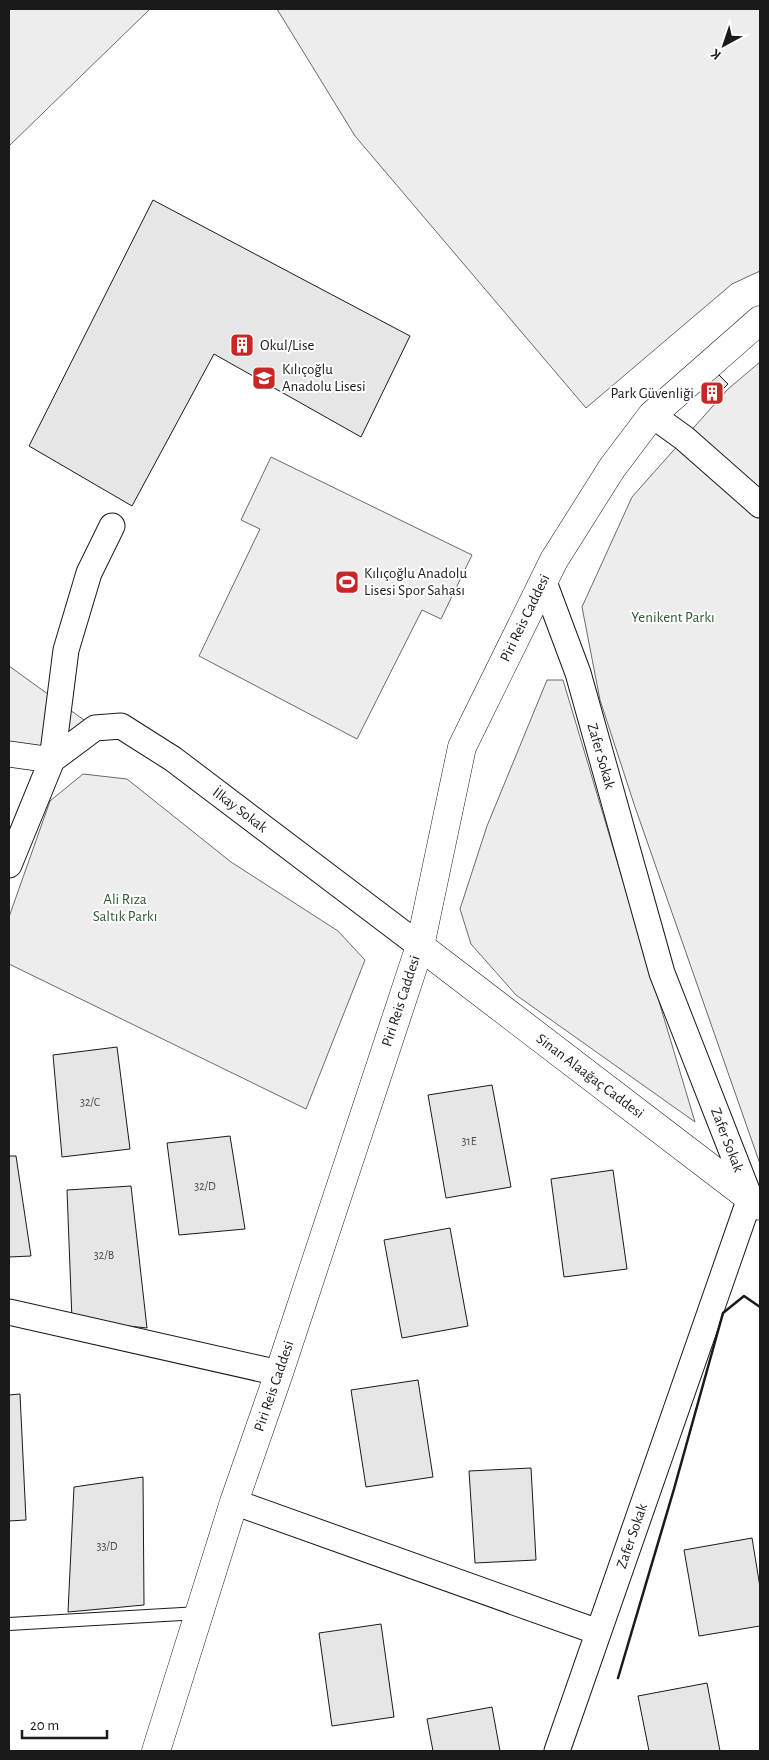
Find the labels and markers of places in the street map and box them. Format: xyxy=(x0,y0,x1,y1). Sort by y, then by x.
building icon: Okul/Lise xyxy=(229,332,255,358)
place label: Okul/Lise xyxy=(260,338,314,353)
place label: Kılıçoğlu Anadolu Lisesi xyxy=(282,362,366,394)
school or university icon: Kılıçoğlu Anadolu Lisesi xyxy=(251,365,277,391)
building icon: Park Güvenliği xyxy=(699,380,725,406)
place label: Park Güvenliği xyxy=(610,386,694,401)
place label: Kılıçoğlu Anadolu Lisesi Spor Sahası xyxy=(364,566,467,598)
sports icon: Kılıçoğlu Anadolu Lisesi Spor Sahası xyxy=(334,569,360,595)

